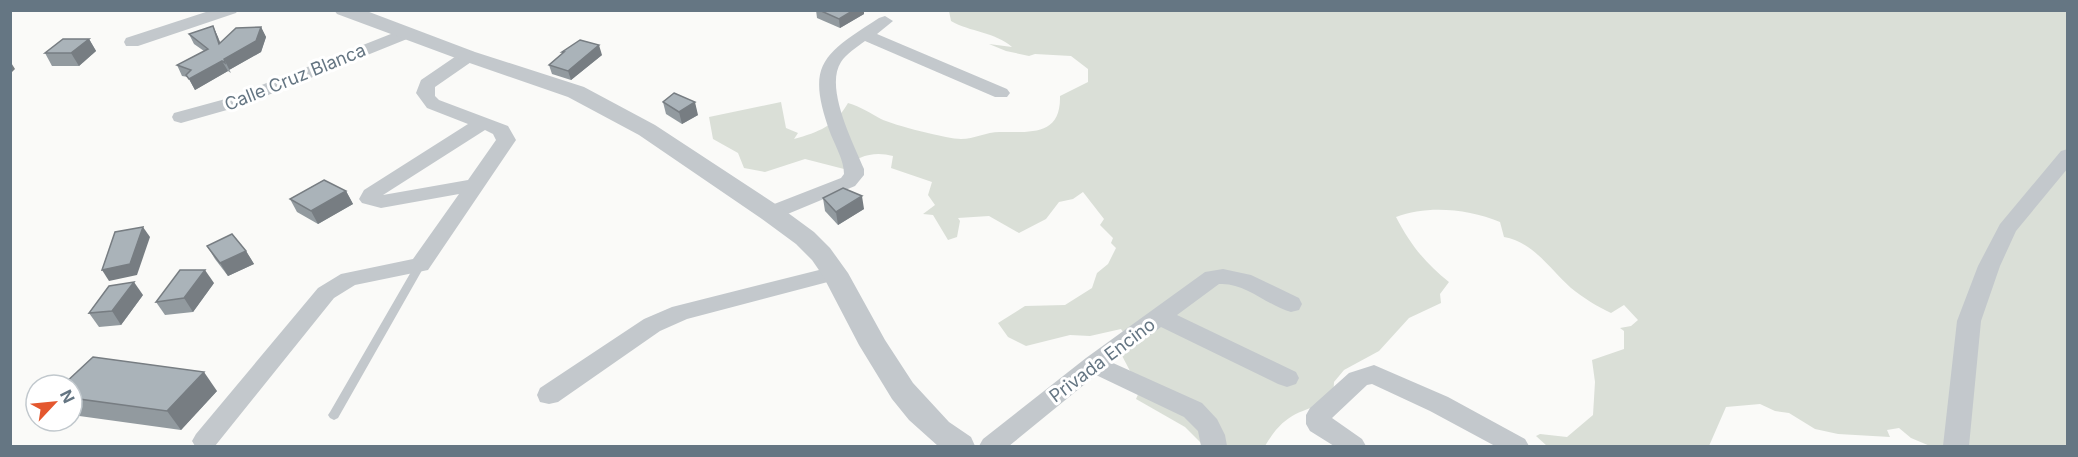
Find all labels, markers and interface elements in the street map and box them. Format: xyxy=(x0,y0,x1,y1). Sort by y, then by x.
street label: Calle Cruz Blanca xyxy=(221,39,369,115)
street label: Privada Encino xyxy=(1045,313,1159,407)
north arrow xyxy=(24,373,84,433)
text: N xyxy=(56,387,79,406)

